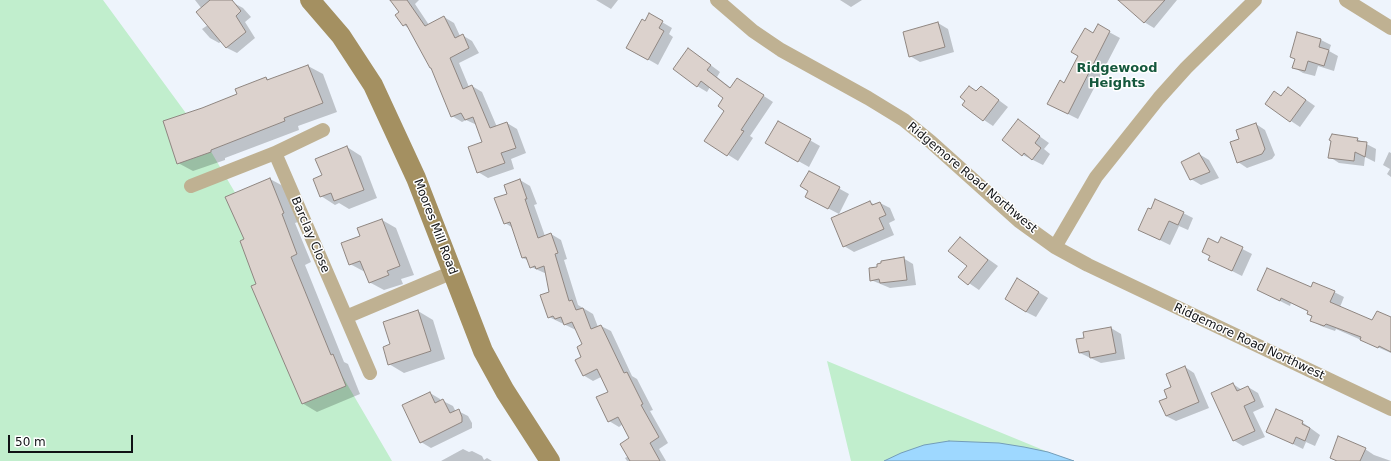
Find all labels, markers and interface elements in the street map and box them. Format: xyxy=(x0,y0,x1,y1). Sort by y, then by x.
district label: Ridgewood Heights xyxy=(1076,61,1158,92)
street label: Ridgemore Road Northwest xyxy=(904,120,1040,236)
street label: Moores Mill Road xyxy=(410,177,460,277)
street label: Barclay Close xyxy=(288,195,332,275)
street label: Ridgemore Road Northwest xyxy=(1171,301,1327,383)
scale bar xyxy=(10,427,135,453)
text: 50 m xyxy=(15,435,46,449)

